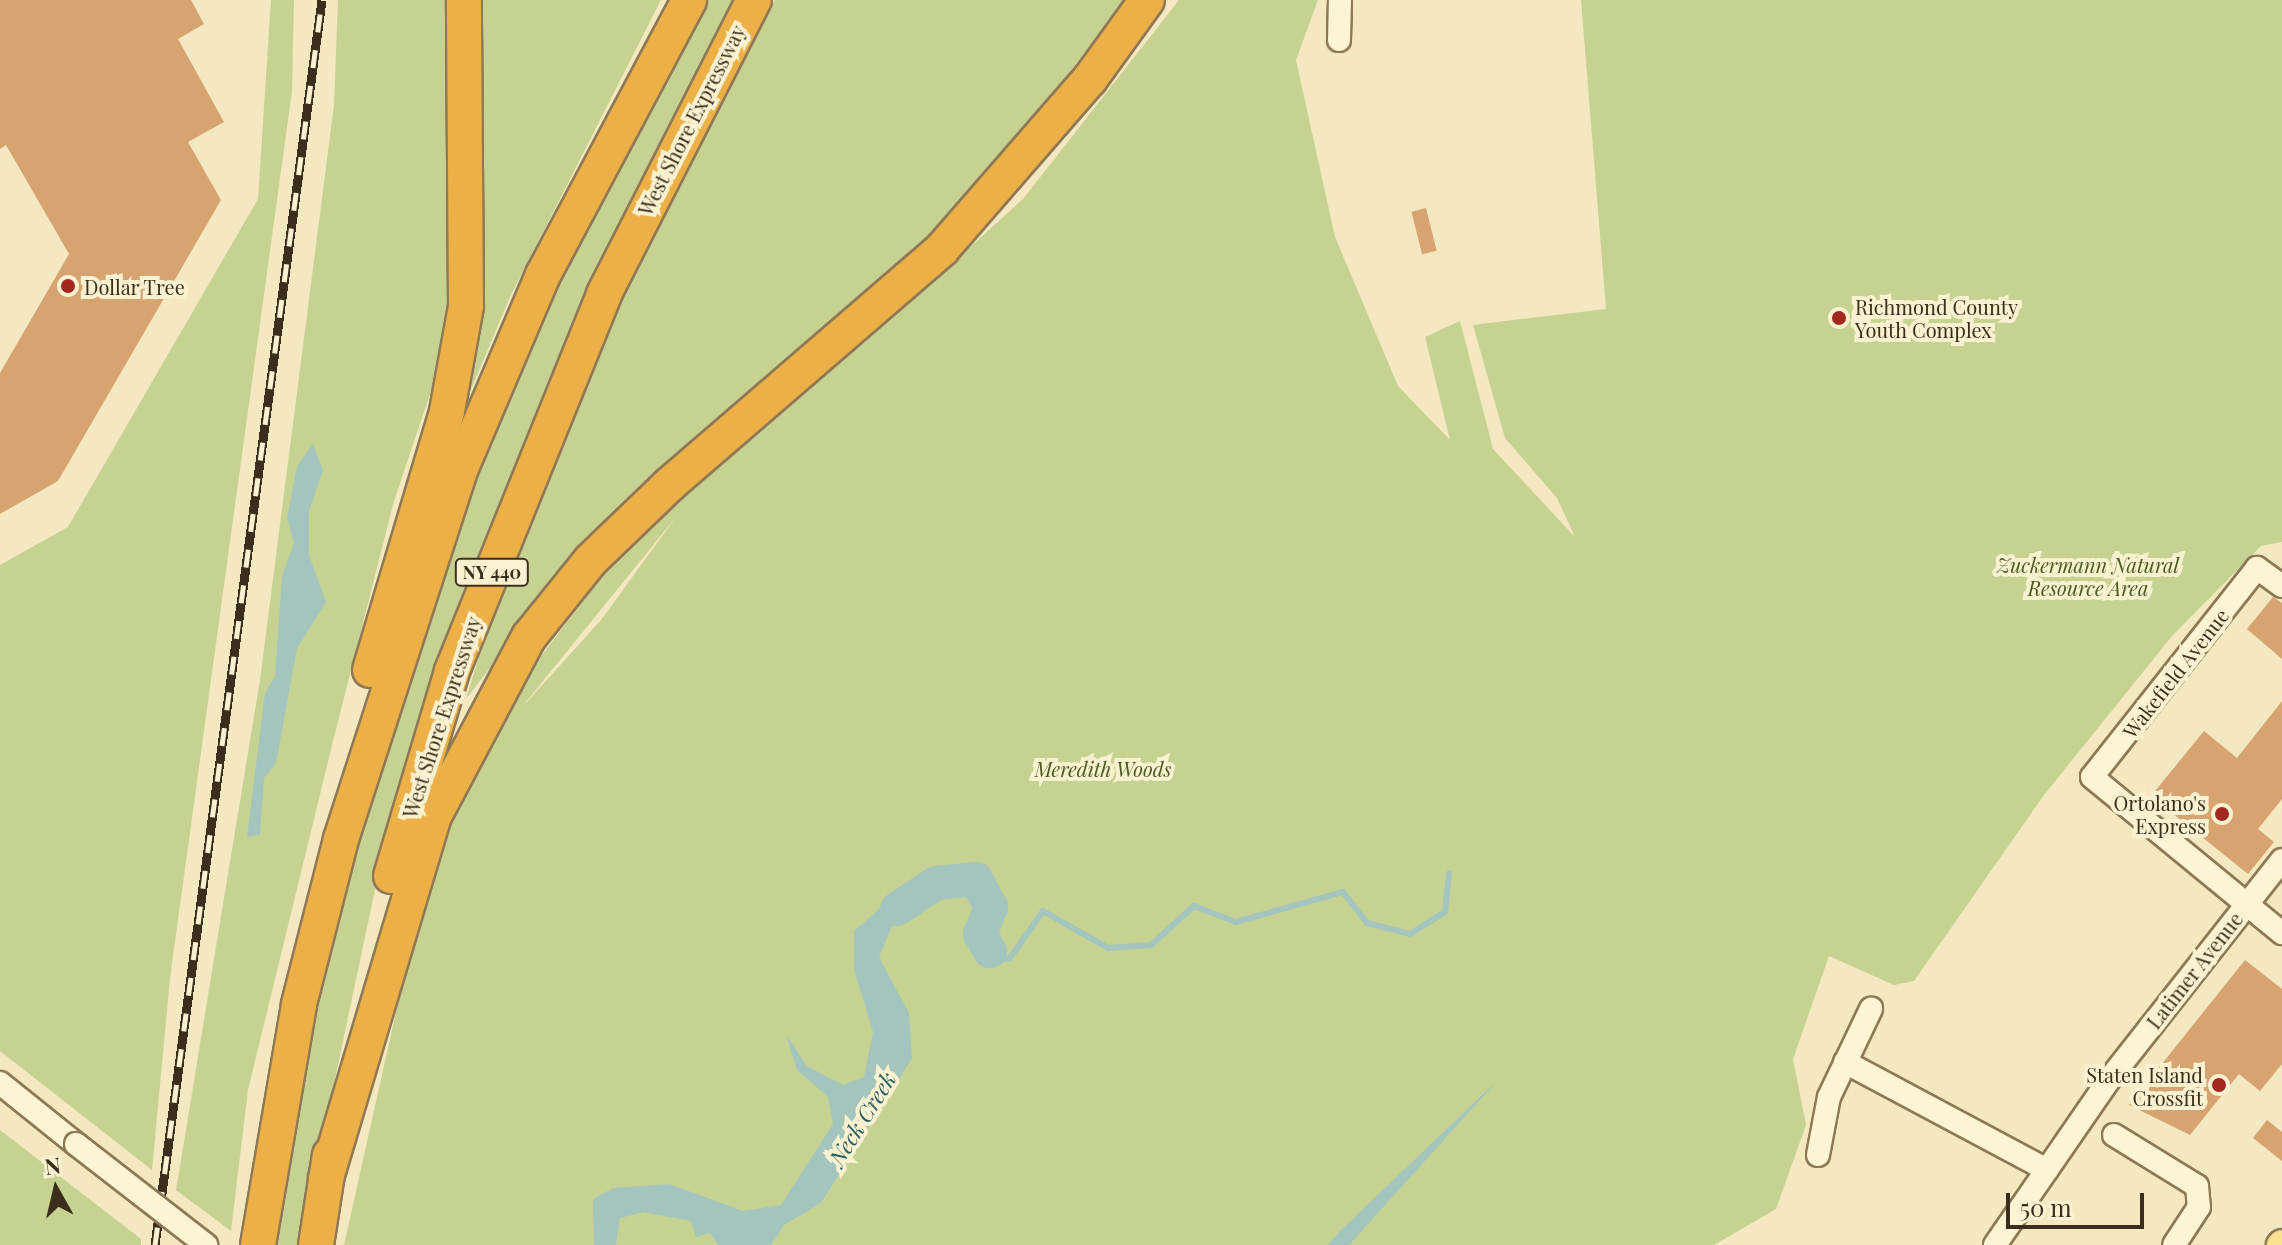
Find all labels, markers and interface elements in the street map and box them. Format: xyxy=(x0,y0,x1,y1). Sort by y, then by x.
street label: West Shore Expressway xyxy=(632,21,750,219)
place label: Dollar Tree xyxy=(84,274,186,298)
marker: Dollar Tree xyxy=(59,277,77,295)
place label: Richmond County Youth Complex xyxy=(1855,294,2018,341)
marker: Richmond County Youth Complex xyxy=(1830,309,1848,327)
park label: Zuckermann Natural Resource Area xyxy=(1997,552,2179,599)
road number: NY 440 xyxy=(454,558,530,586)
street label: Wakefield Avenue xyxy=(2117,603,2233,743)
street label: West Shore Expressway xyxy=(397,613,485,821)
park label: Meredith Woods xyxy=(1035,756,1171,780)
place label: Ortolano's Express xyxy=(2114,790,2206,837)
marker: Ortolano's Express xyxy=(2213,805,2231,823)
street label: Latimer Avenue xyxy=(2141,906,2247,1034)
place label: Staten Island Crossfit xyxy=(2086,1062,2203,1109)
water label: Neck Creek xyxy=(823,1067,901,1171)
marker: Staten Island Crossfit xyxy=(2210,1076,2228,1094)
north arrow xyxy=(16,1149,96,1229)
text: N xyxy=(43,1149,63,1181)
scale bar xyxy=(2010,1177,2148,1227)
text: 50 m xyxy=(2020,1191,2072,1223)

